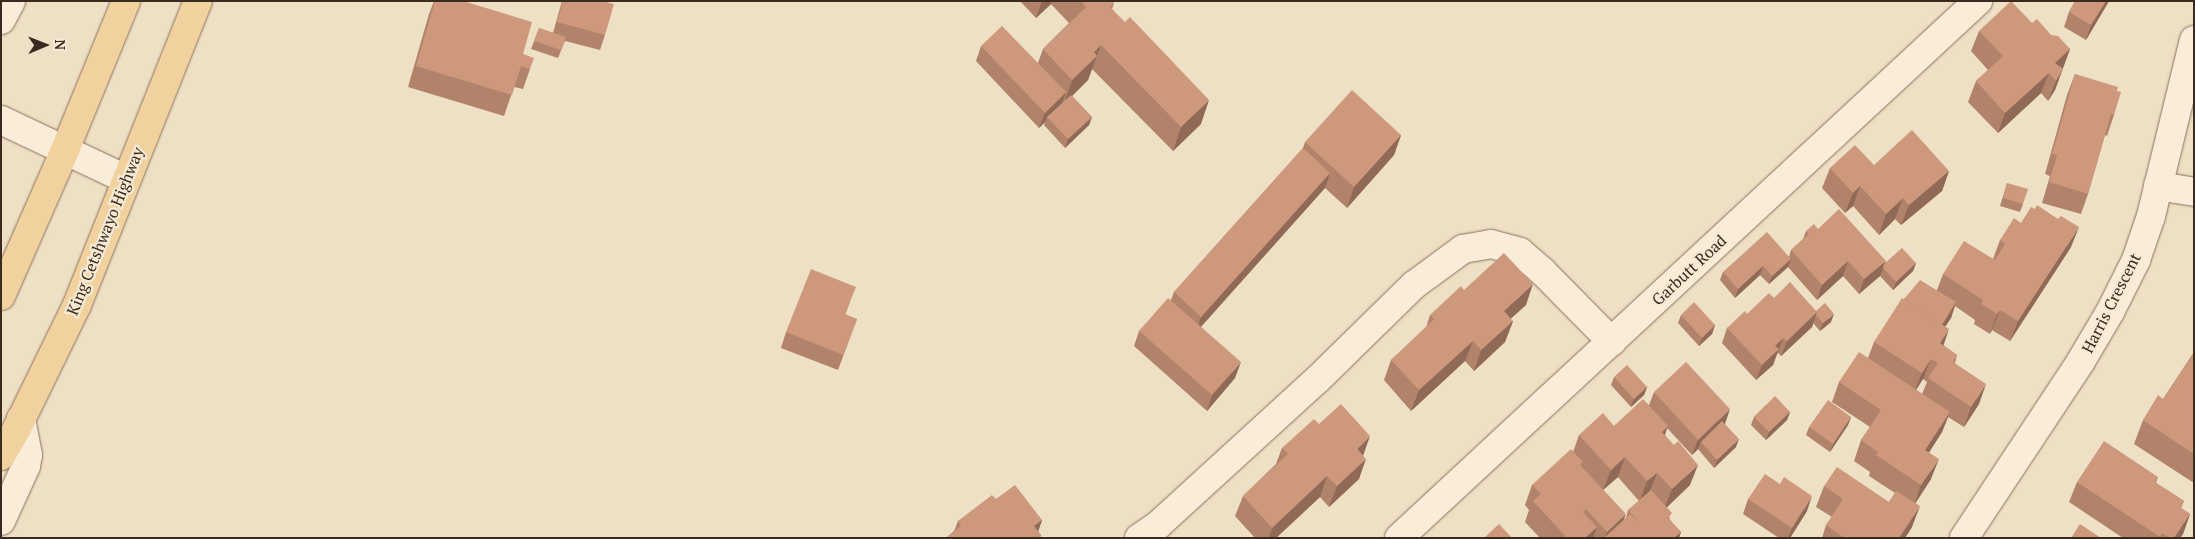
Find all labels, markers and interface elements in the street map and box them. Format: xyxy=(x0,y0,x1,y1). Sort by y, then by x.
north arrow xyxy=(20,20,70,70)
text: N xyxy=(51,39,70,50)
street label: King Cetshwayo Highway xyxy=(62,144,148,318)
street label: Garbutt Road xyxy=(1648,231,1730,309)
street label: Harris Crescent xyxy=(2078,250,2144,356)

